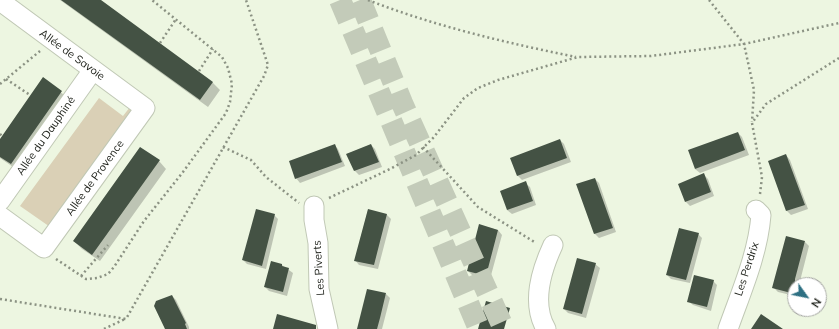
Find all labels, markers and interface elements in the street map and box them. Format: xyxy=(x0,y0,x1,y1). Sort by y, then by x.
street label: Allée de Savoie xyxy=(37,27,107,83)
street label: Allée du Dauphiné xyxy=(14,94,78,178)
street label: Allée de Provence xyxy=(63,138,127,218)
street label: Les Piverts xyxy=(310,240,328,296)
street label: Les Perdrix xyxy=(732,240,762,298)
north arrow xyxy=(787,277,827,317)
text: N xyxy=(808,296,824,310)

